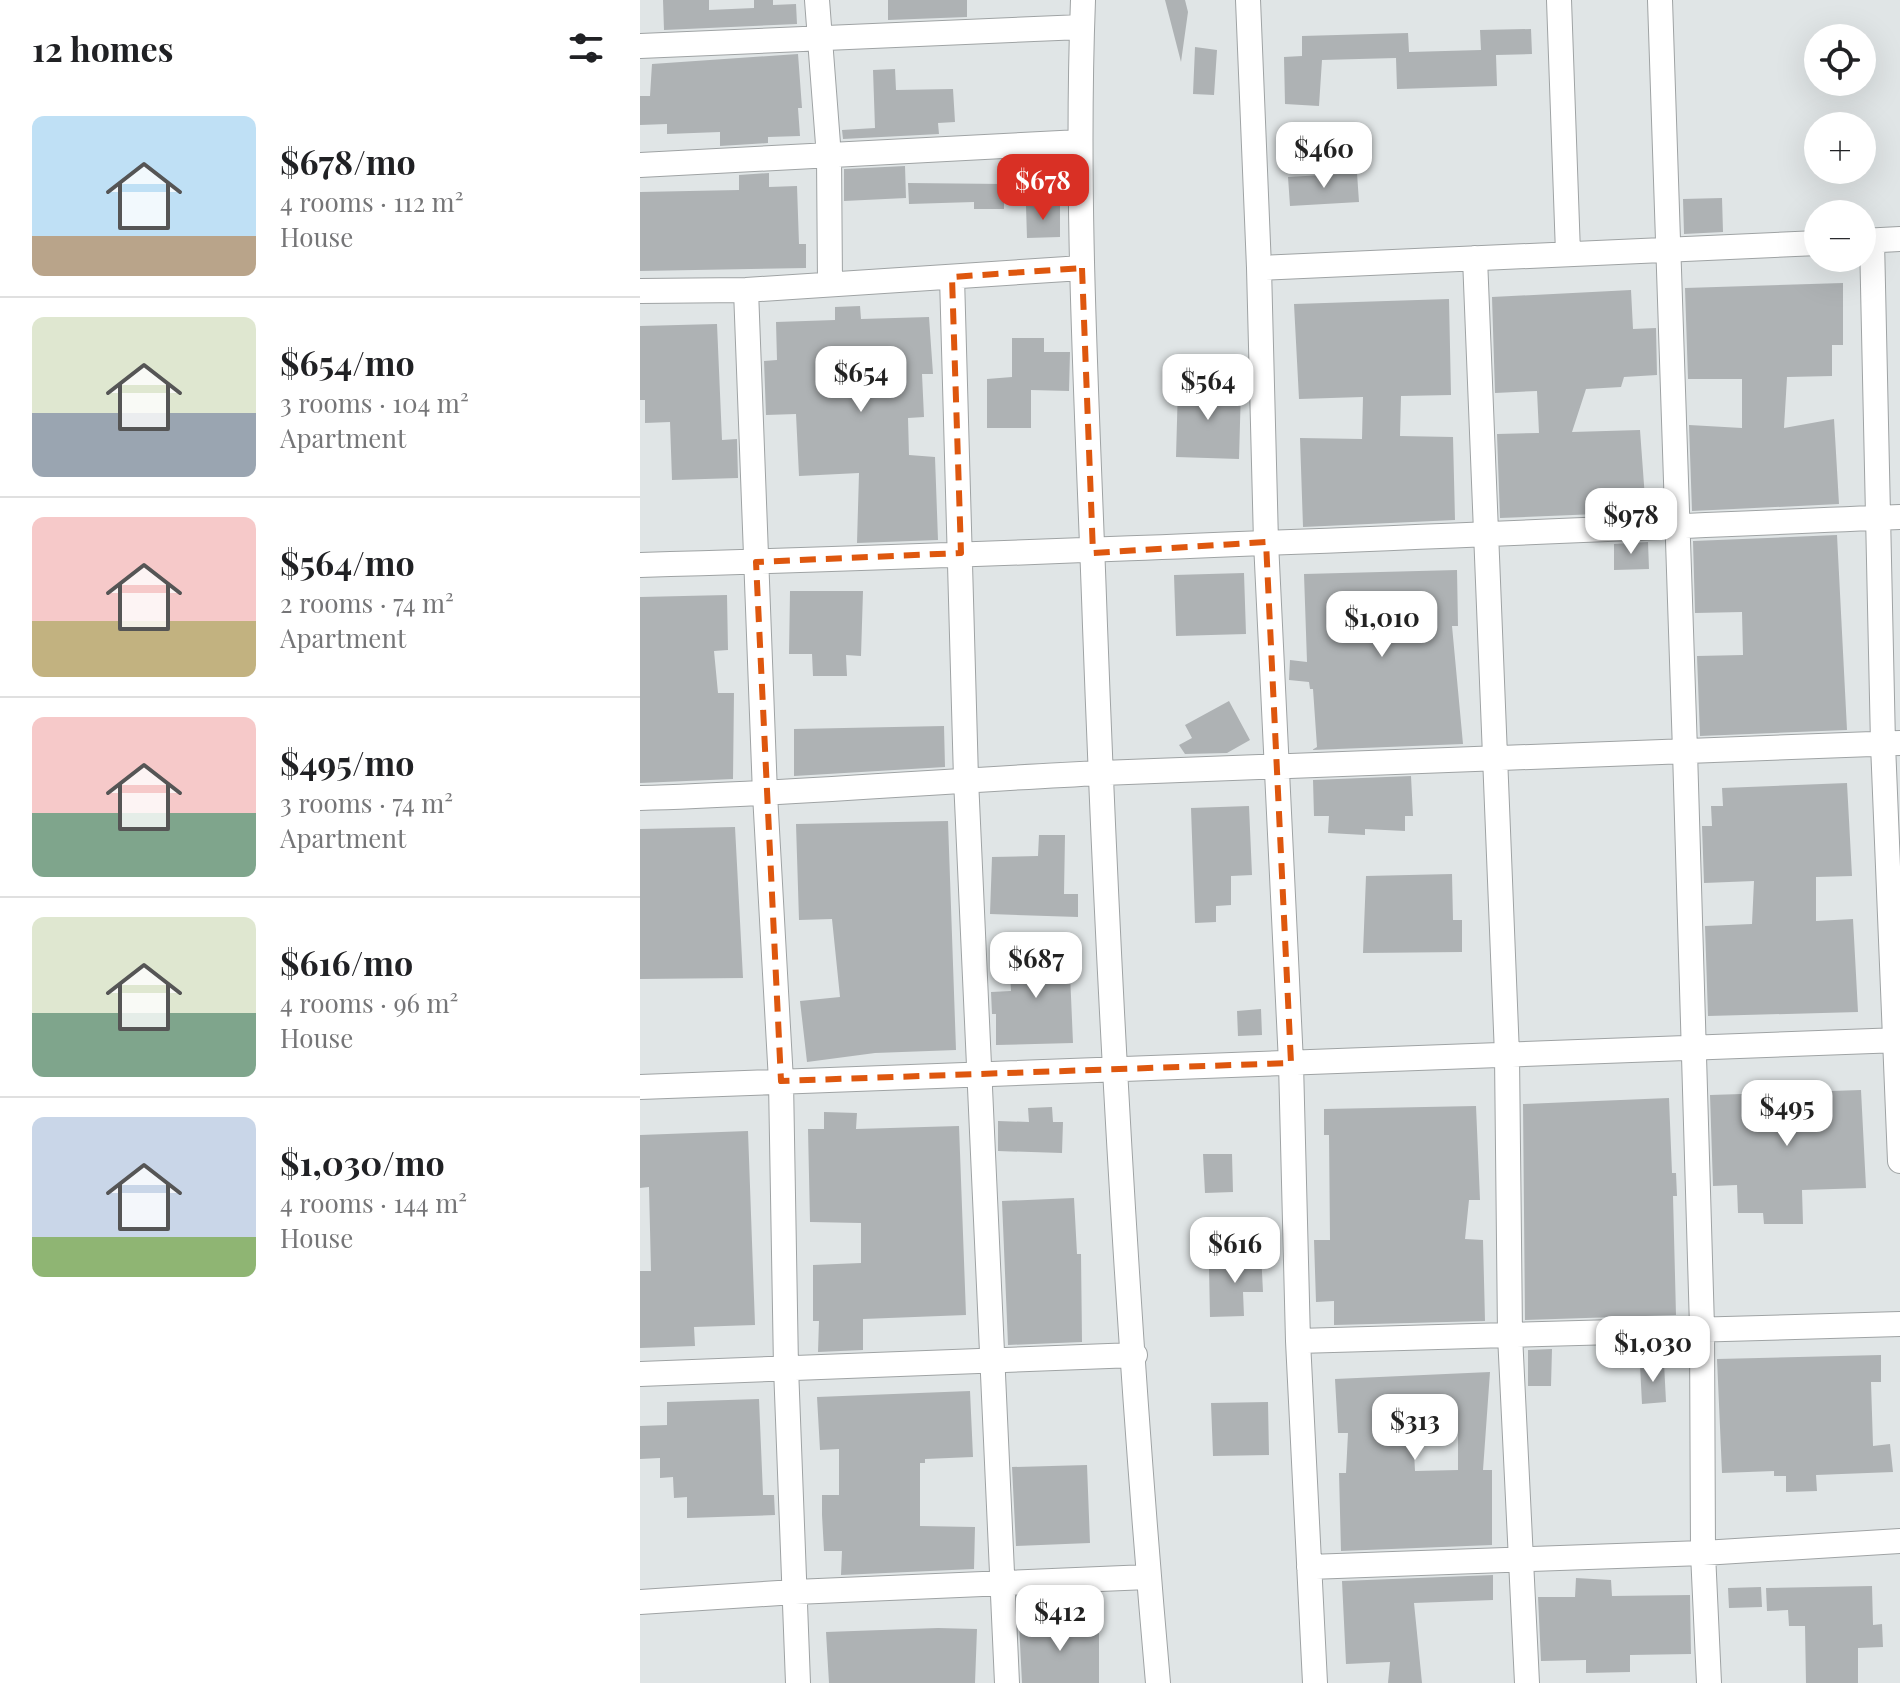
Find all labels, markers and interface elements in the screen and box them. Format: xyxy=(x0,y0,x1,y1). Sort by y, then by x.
map controls xyxy=(1804,24,1876,272)
button: locate xyxy=(1804,24,1876,96)
text: 12 homes xyxy=(32,25,173,71)
icon: filters xyxy=(564,26,608,70)
button: + xyxy=(1804,112,1876,184)
pin: $460 xyxy=(1277,122,1371,190)
text: $460 xyxy=(1294,130,1354,165)
text: $678/mo xyxy=(280,138,416,184)
icon: home xyxy=(96,148,192,244)
pin: $678 xyxy=(996,154,1090,222)
text: $678 xyxy=(1015,162,1071,197)
text: 4 rooms · 112 m² xyxy=(280,184,463,219)
button: − xyxy=(1804,200,1876,272)
text: House xyxy=(280,219,353,254)
text: $654/mo xyxy=(280,339,415,385)
pin: $654 xyxy=(814,346,908,414)
icon: home xyxy=(96,349,192,445)
text: $654 xyxy=(833,354,889,389)
pin: $564 xyxy=(1161,354,1255,422)
text: $564 xyxy=(1180,362,1236,397)
text: 3 rooms · 104 m² xyxy=(280,385,469,420)
text: Apartment xyxy=(280,420,406,455)
pin: $978 xyxy=(1584,488,1678,556)
text: $978 xyxy=(1603,496,1659,531)
text: $564/mo xyxy=(280,539,415,585)
icon: home xyxy=(96,549,192,645)
text: 2 rooms · 74 m² xyxy=(280,585,454,620)
pin: $1,010 xyxy=(1317,591,1447,659)
text: $1,010 xyxy=(1344,599,1420,634)
text: Apartment xyxy=(280,620,406,655)
text: $495/mo xyxy=(280,739,414,785)
icon: home xyxy=(96,749,192,845)
text: 3 rooms · 74 m² xyxy=(280,785,453,820)
text: Apartment xyxy=(280,820,406,855)
pin: $687 xyxy=(989,932,1083,1000)
text: $616/mo xyxy=(280,939,413,985)
text: $687 xyxy=(1008,940,1064,975)
icon: home xyxy=(96,949,192,1045)
text: 4 rooms · 96 m² xyxy=(280,985,458,1020)
text: House xyxy=(280,1020,353,1055)
pin: $495 xyxy=(1740,1080,1834,1148)
text: $495 xyxy=(1760,1088,1814,1123)
text: $1,030/mo xyxy=(280,1139,445,1185)
icon: home xyxy=(96,1149,192,1245)
text: 4 rooms · 144 m² xyxy=(280,1185,467,1220)
pin: $616 xyxy=(1188,1217,1282,1285)
text: House xyxy=(280,1220,353,1255)
text: $616 xyxy=(1208,1225,1262,1260)
pin: $1,030 xyxy=(1588,1316,1718,1384)
text: $1,030 xyxy=(1614,1324,1692,1359)
pin: $313 xyxy=(1368,1394,1462,1462)
text: $313 xyxy=(1390,1402,1440,1437)
pin: $412 xyxy=(1013,1585,1107,1653)
text: $412 xyxy=(1034,1593,1086,1628)

